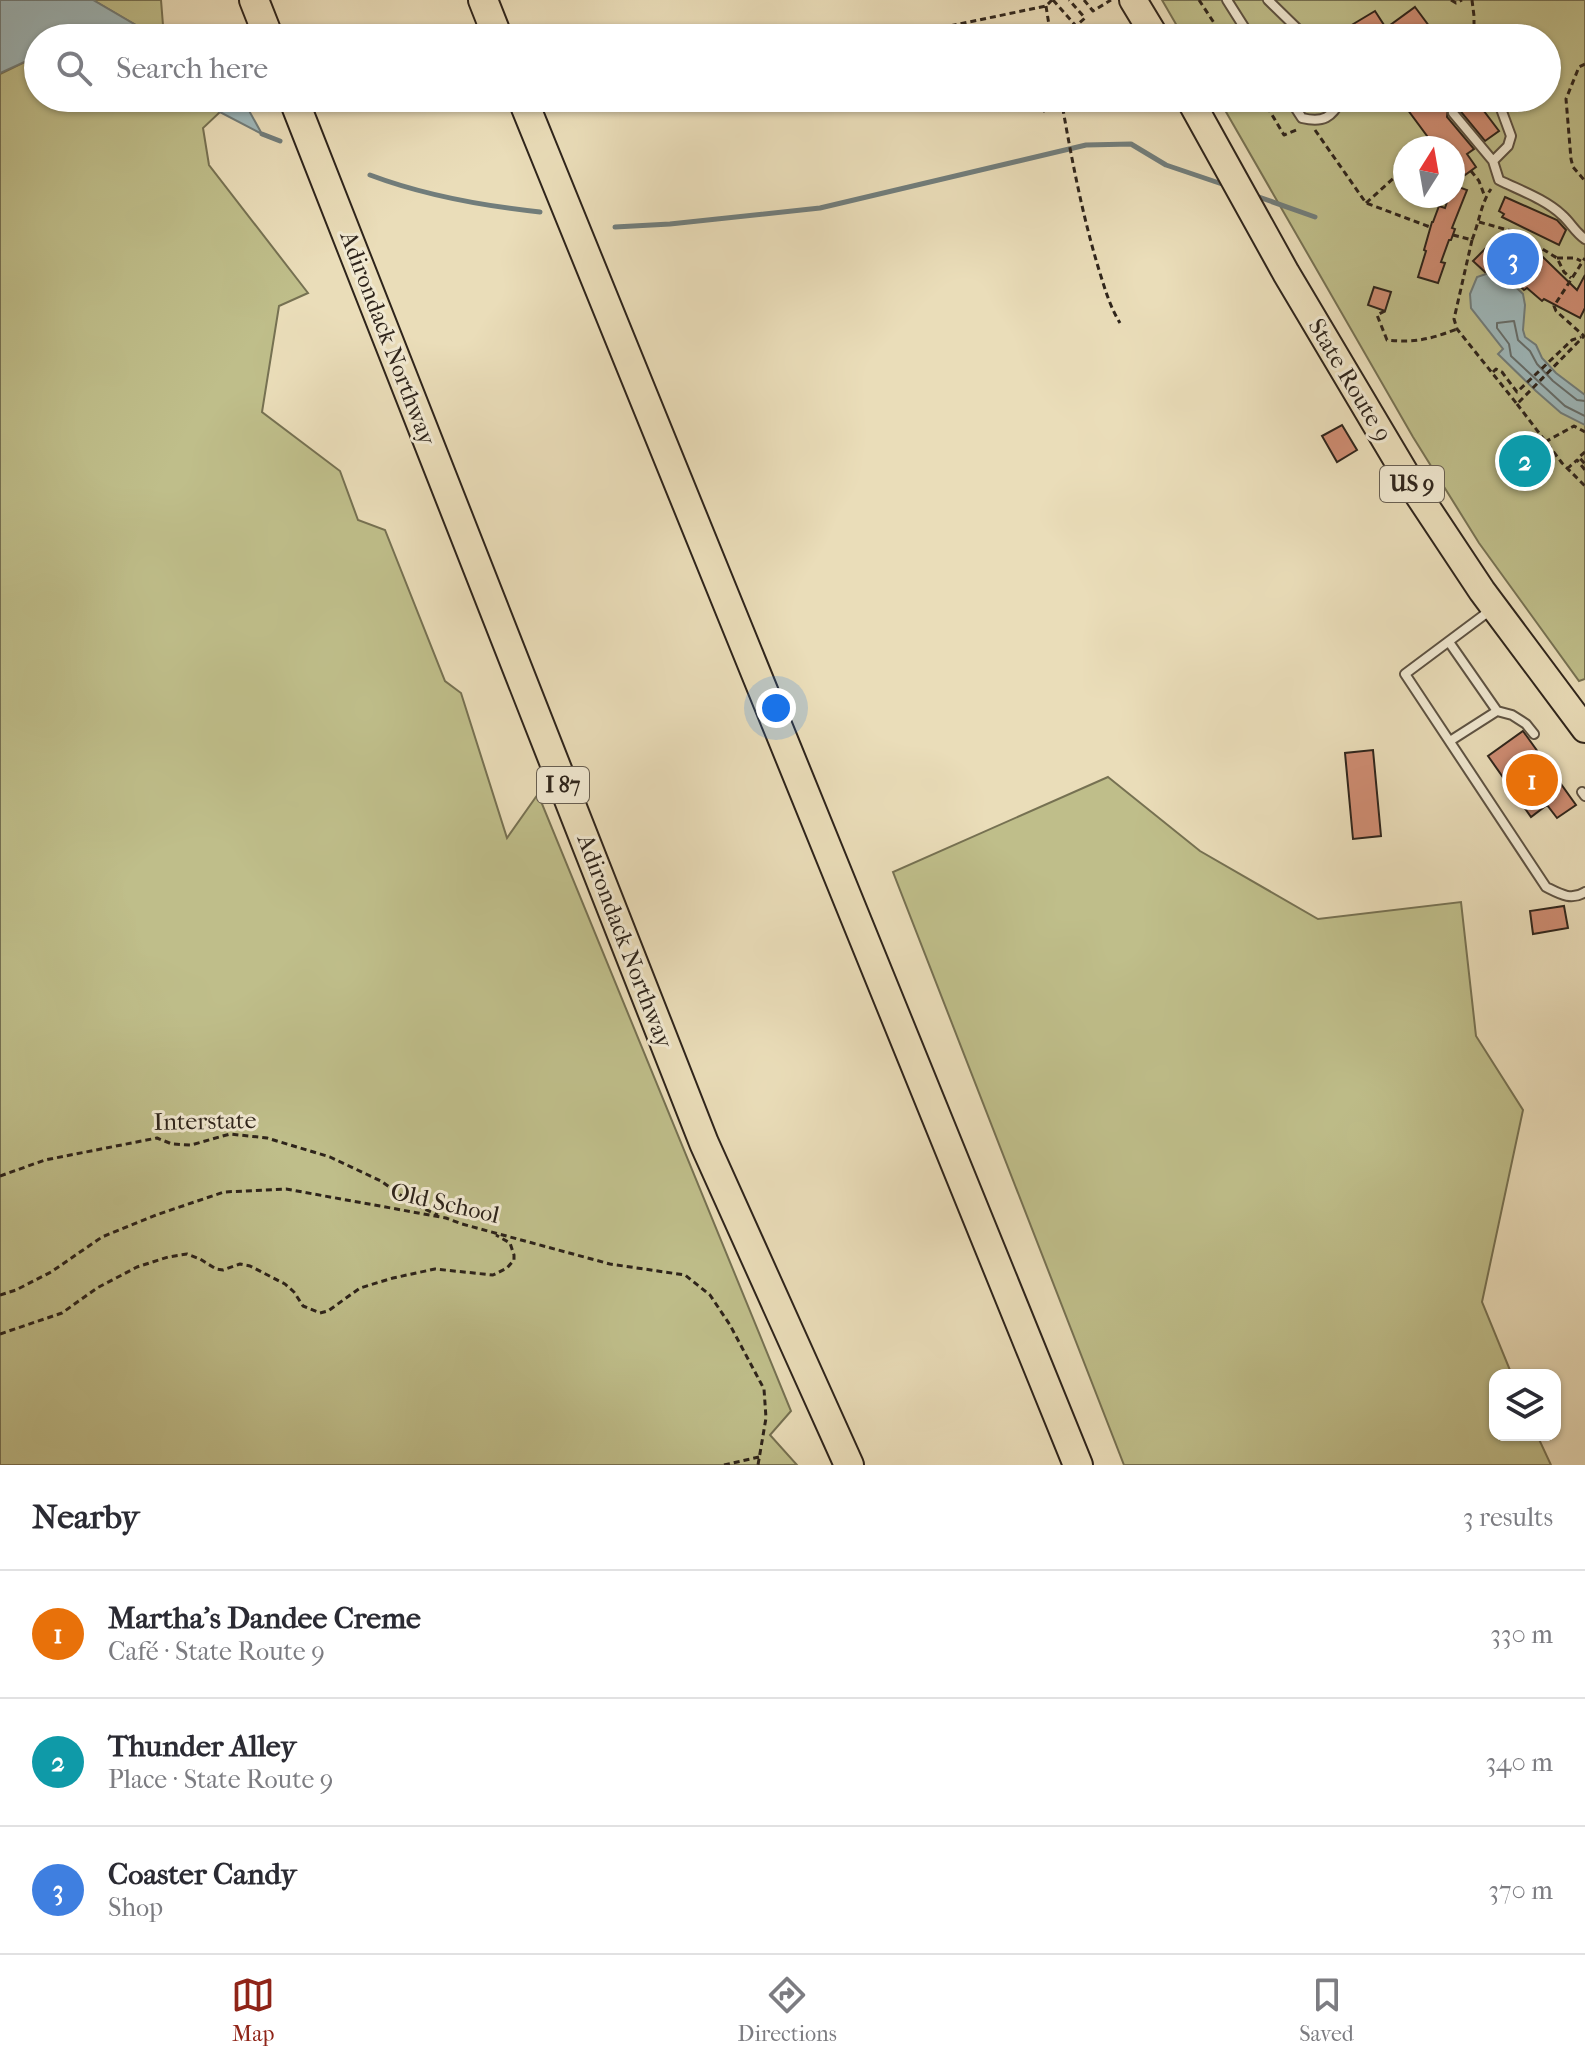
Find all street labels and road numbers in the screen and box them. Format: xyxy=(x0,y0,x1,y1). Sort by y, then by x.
street label: Adirondack Northway xyxy=(334,226,442,450)
street label: State Route 9 xyxy=(1302,313,1398,447)
road number: US 9 xyxy=(1380,466,1444,502)
road number: I 87 xyxy=(537,767,589,803)
street label: Adirondack Northway xyxy=(571,829,679,1053)
street label: Interstate xyxy=(153,1106,257,1136)
street label: Old School xyxy=(388,1177,502,1229)

